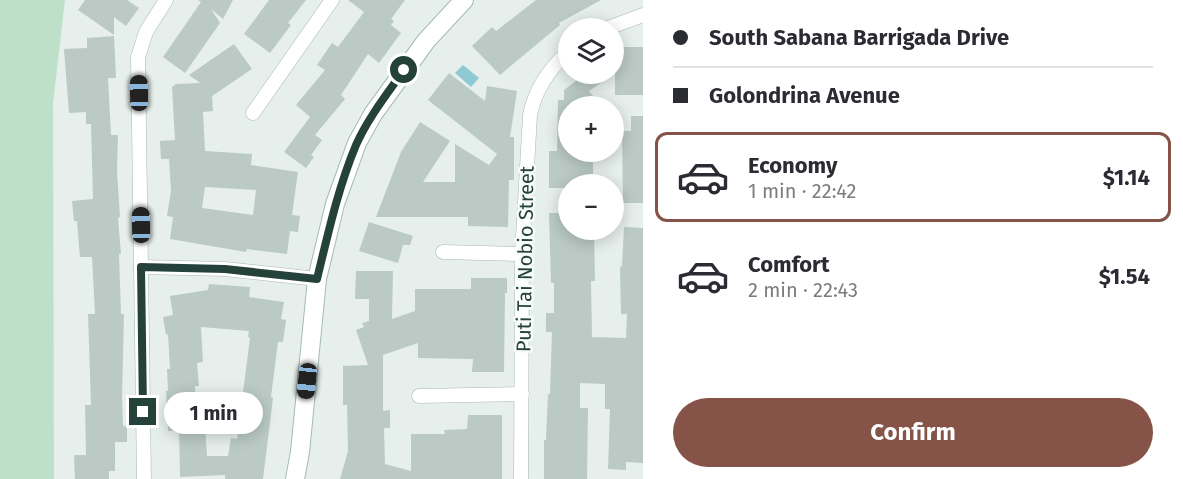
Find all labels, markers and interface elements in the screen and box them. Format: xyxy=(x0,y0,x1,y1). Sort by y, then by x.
map controls xyxy=(558,18,624,240)
button: layers xyxy=(558,18,624,84)
text: South Sabana Barrigada Drive xyxy=(709,24,1009,51)
route start xyxy=(390,56,417,83)
car xyxy=(130,75,148,111)
text: Golondrina Avenue xyxy=(709,82,900,109)
button: + xyxy=(558,96,624,162)
icon: car xyxy=(676,150,730,204)
text: Economy xyxy=(748,152,837,179)
text: $1.14 xyxy=(1103,164,1150,191)
street label: Puti Tai Nobio Street xyxy=(511,165,539,352)
button: − xyxy=(558,174,624,240)
text: 1 min · 22:42 xyxy=(748,179,857,203)
car xyxy=(132,207,150,243)
icon: car xyxy=(676,249,730,303)
text: Comfort xyxy=(748,251,829,278)
text: $1.54 xyxy=(1099,263,1150,290)
text: 2 min · 22:43 xyxy=(748,278,858,302)
car xyxy=(296,362,318,400)
callout: 1 min xyxy=(164,391,263,433)
route end xyxy=(129,398,156,425)
button: Confirm xyxy=(673,398,1153,467)
text: 1 min xyxy=(189,401,238,425)

